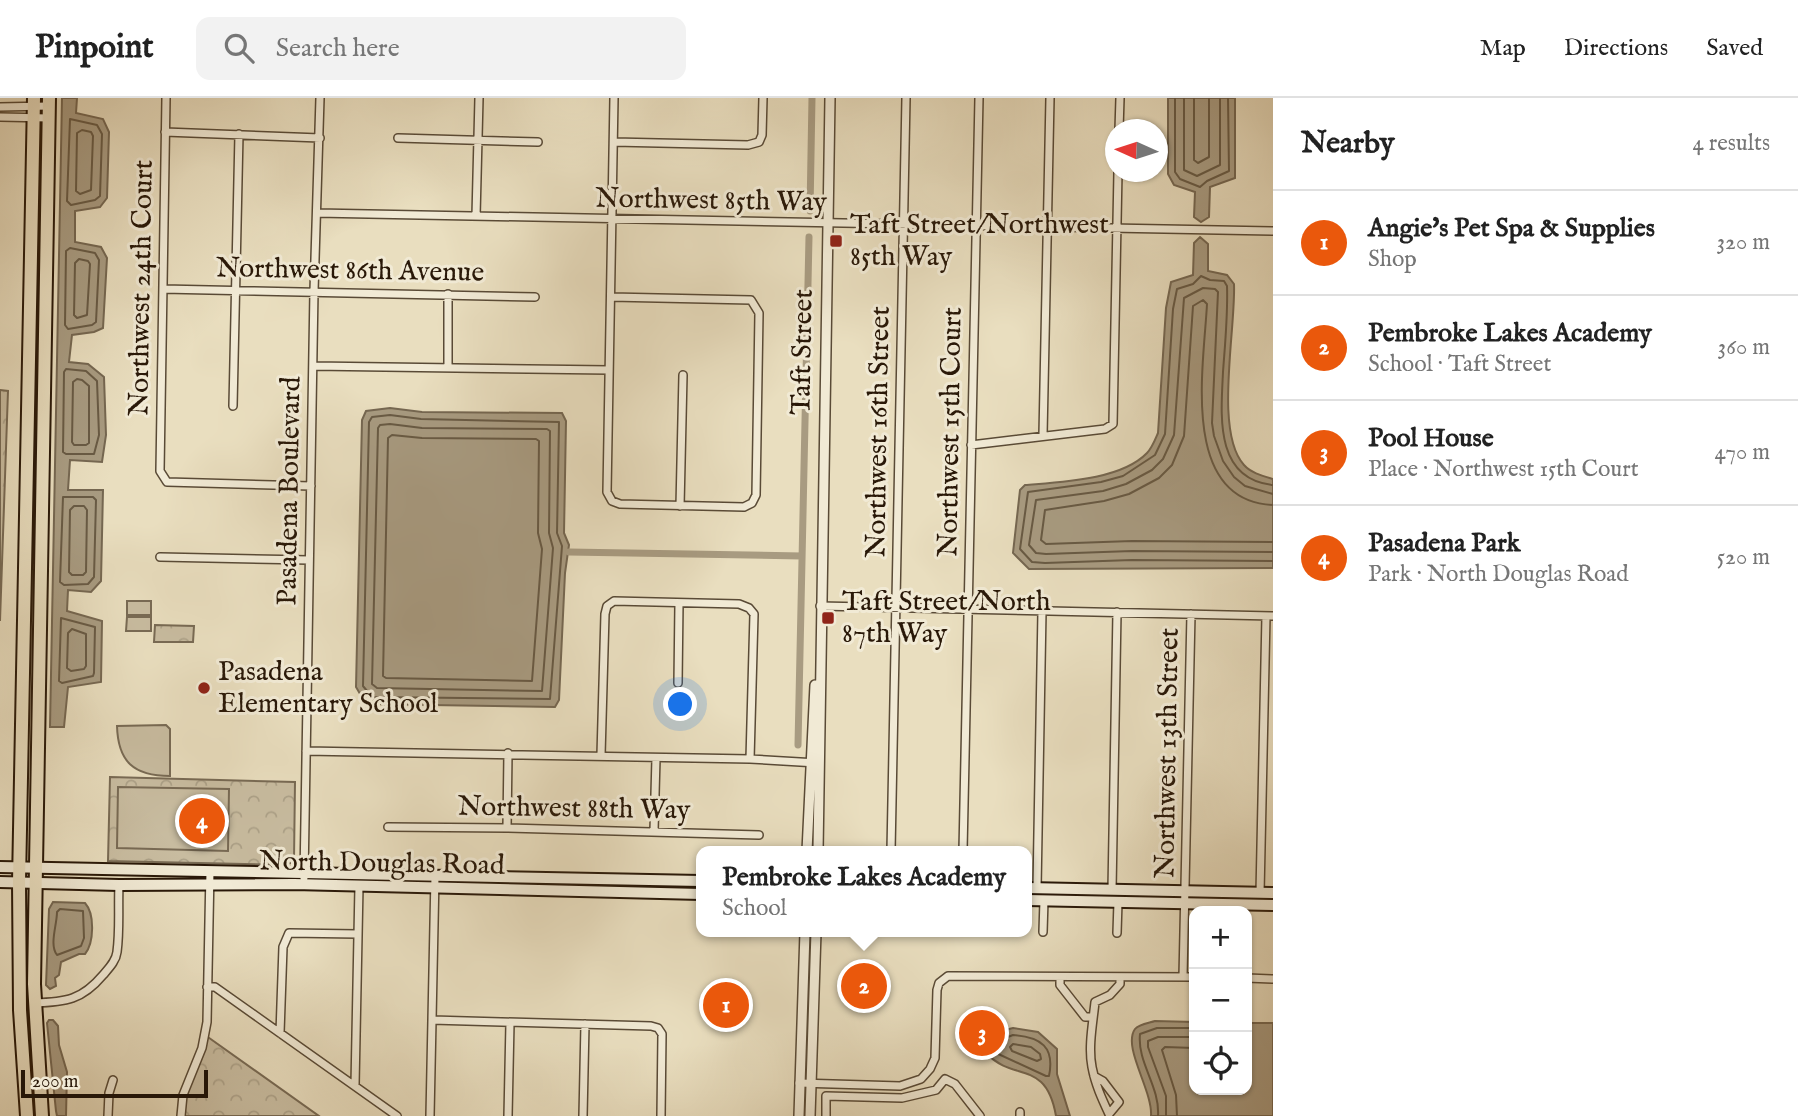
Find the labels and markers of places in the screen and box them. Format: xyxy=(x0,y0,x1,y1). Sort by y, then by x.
place label: Taft Street/Northwest 85th Way xyxy=(850,208,1109,275)
marker: Taft Street/Northwest 85th Way xyxy=(828,233,844,249)
place label: Taft Street/North 87th Way xyxy=(842,585,1051,652)
marker: Taft Street/North 87th Way xyxy=(820,610,836,626)
place label: Pasadena Elementary School xyxy=(218,655,438,722)
marker: Pasadena Elementary School xyxy=(196,680,212,696)
pin: 4 xyxy=(179,795,225,847)
pin: 2 xyxy=(841,960,887,1012)
pin: 1 xyxy=(703,979,749,1031)
pin: 3 xyxy=(959,1007,1005,1059)

